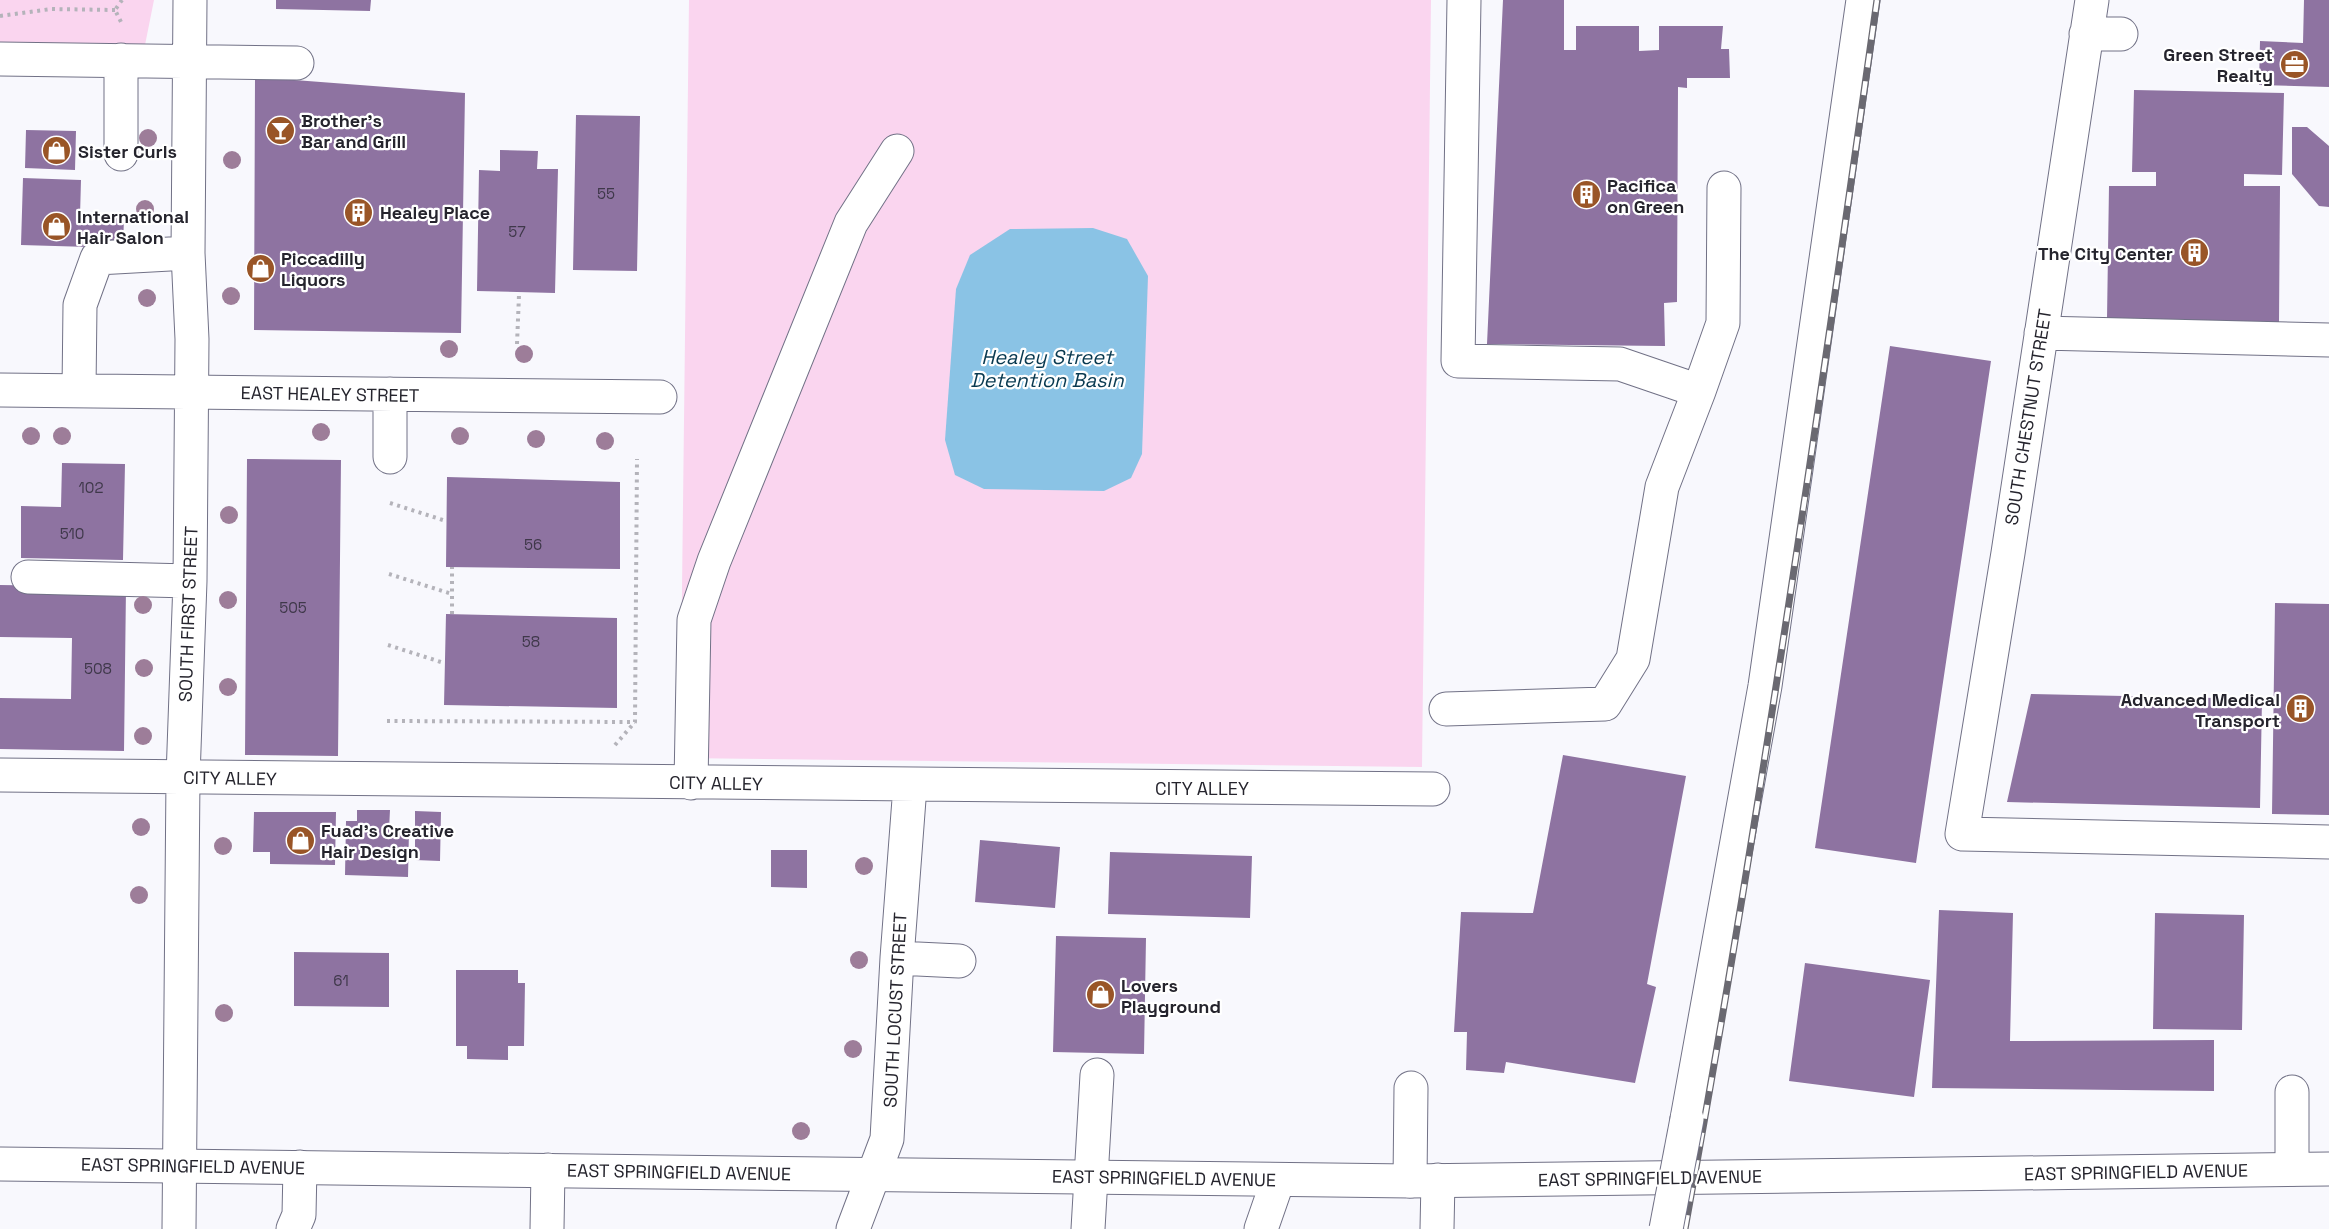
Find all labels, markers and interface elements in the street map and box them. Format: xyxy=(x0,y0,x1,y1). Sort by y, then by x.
place label: Green Street Realty xyxy=(2163,43,2273,87)
office icon: Green Street Realty xyxy=(2278,48,2310,80)
place label: Brother's Bar and Grill xyxy=(301,109,406,153)
bar icon: Brother's Bar and Grill xyxy=(264,114,296,146)
shop icon: Sister Curls xyxy=(41,135,73,167)
place label: Sister Curls xyxy=(78,140,177,163)
place label: Pacifica on Green xyxy=(1607,174,1684,218)
building icon: Pacifica on Green xyxy=(1570,179,1602,211)
house number: 55 xyxy=(597,184,615,203)
building icon: Healey Place xyxy=(343,196,375,228)
place label: Healey Place xyxy=(380,201,490,224)
place label: International Hair Salon xyxy=(77,205,189,249)
shop icon: International Hair Salon xyxy=(40,210,72,242)
house number: 57 xyxy=(508,222,526,241)
building icon: The City Center xyxy=(2178,237,2210,269)
place label: The City Center xyxy=(2038,242,2173,265)
place label: Piccadilly Liquors xyxy=(281,247,365,291)
shop icon: Piccadilly Liquors xyxy=(244,252,276,284)
street label: SOUTH CHESTNUT STREET xyxy=(2000,307,2057,527)
water label: Healey Street Detention Basin xyxy=(970,344,1125,393)
street label: EAST HEALEY STREET xyxy=(241,381,420,407)
house number: 102 xyxy=(79,478,103,497)
house number: 510 xyxy=(60,524,84,543)
street label: SOUTH FIRST STREET xyxy=(173,525,203,702)
house number: 56 xyxy=(524,535,542,554)
house number: 505 xyxy=(279,598,307,617)
house number: 58 xyxy=(522,632,540,651)
house number: 508 xyxy=(84,659,112,678)
place label: Advanced Medical Transport xyxy=(2121,688,2280,732)
building icon: Advanced Medical Transport xyxy=(2285,693,2317,725)
street label: CITY ALLEY xyxy=(183,766,277,790)
street label: CITY ALLEY xyxy=(669,771,763,795)
street label: CITY ALLEY xyxy=(1155,777,1249,800)
place label: Fuad's Creative Hair Design xyxy=(321,819,454,863)
shop icon: Fuad's Creative Hair Design xyxy=(284,824,316,856)
street label: SOUTH LOCUST STREET xyxy=(878,911,912,1108)
house number: 61 xyxy=(333,971,349,990)
place label: Lovers Playground xyxy=(1121,974,1221,1018)
shop icon: Lovers Playground xyxy=(1084,979,1116,1011)
street label: EAST SPRINGFIELD AVENUE xyxy=(81,1153,305,1179)
street label: EAST SPRINGFIELD AVENUE xyxy=(567,1159,791,1185)
street label: EAST SPRINGFIELD AVENUE xyxy=(2024,1159,2248,1185)
street label: EAST SPRINGFIELD AVENUE xyxy=(1052,1165,1276,1191)
street label: EAST SPRINGFIELD AVENUE xyxy=(1538,1165,1762,1191)

